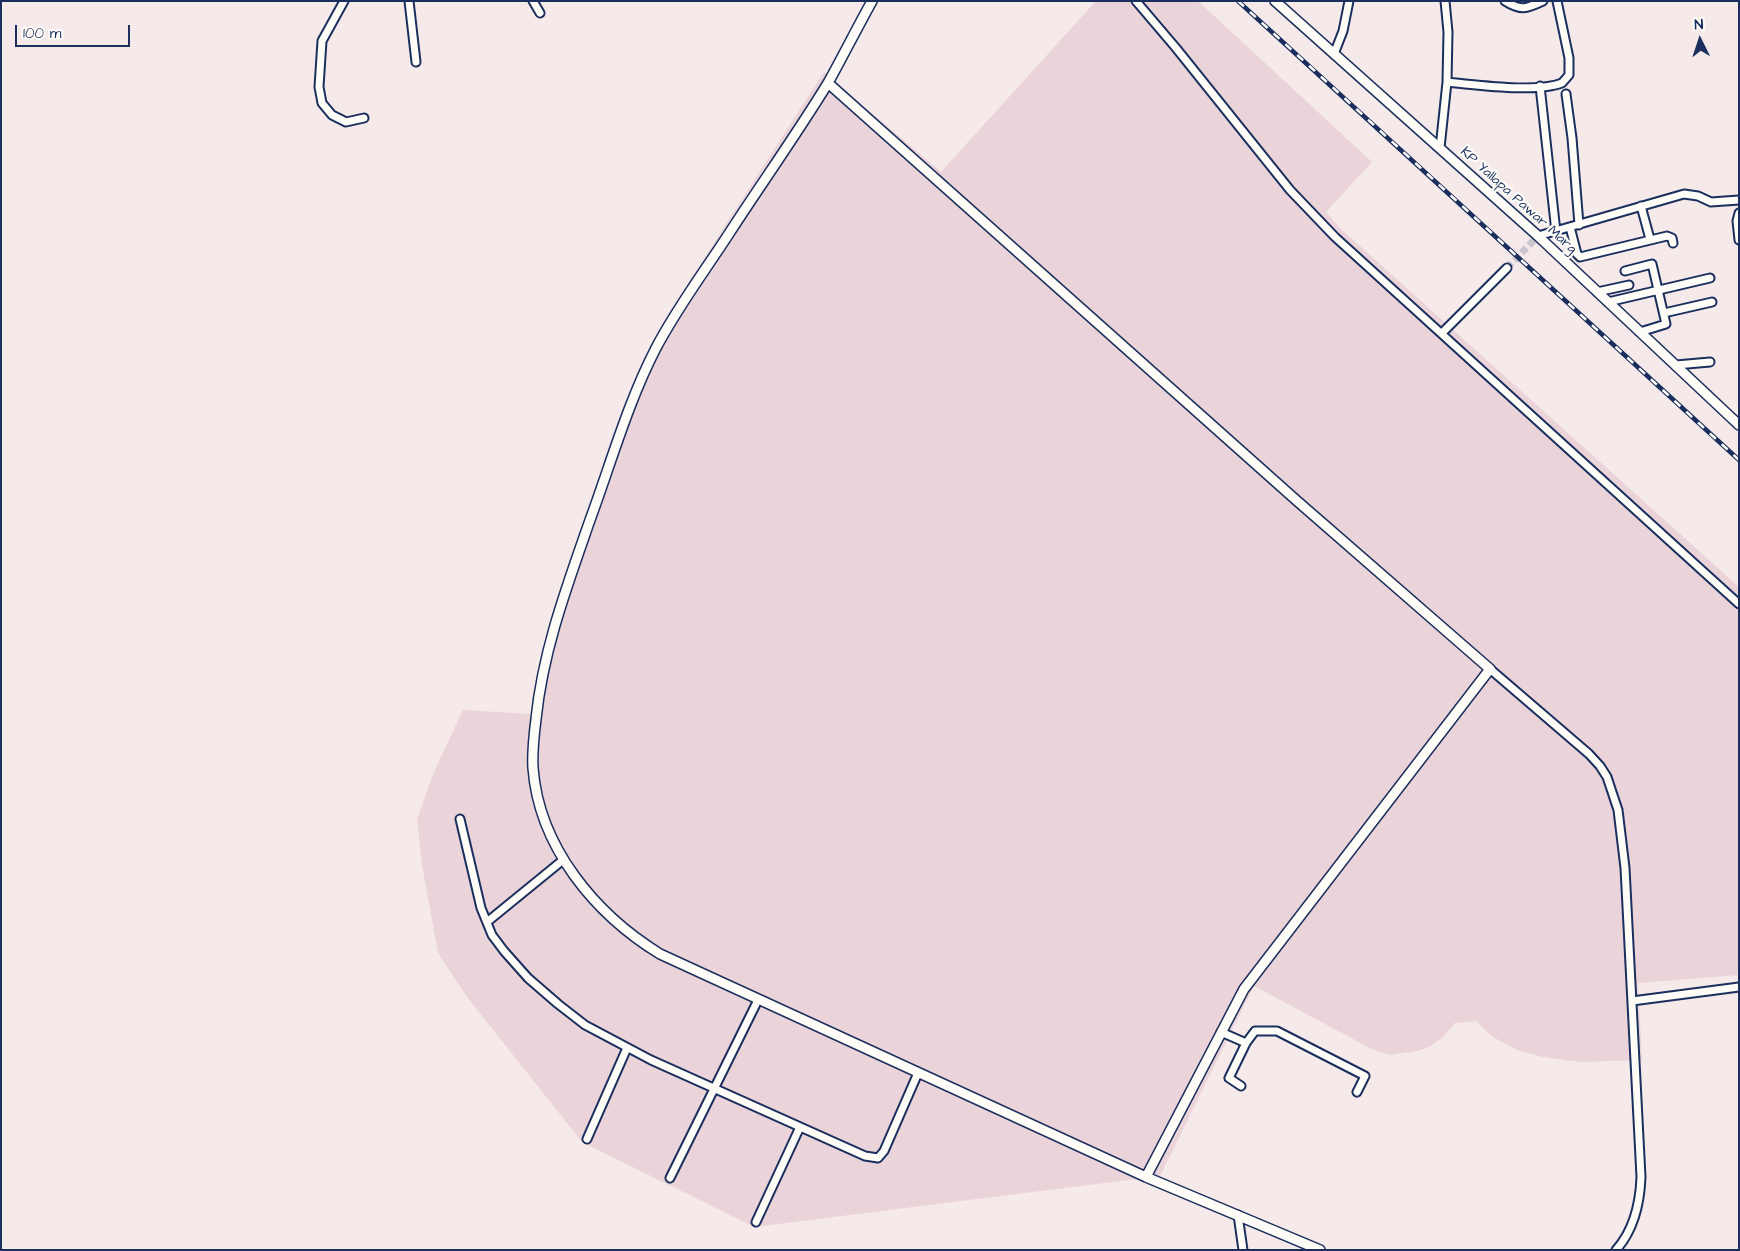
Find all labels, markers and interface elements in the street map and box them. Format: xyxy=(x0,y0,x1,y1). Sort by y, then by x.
scale bar xyxy=(18,15,132,47)
north arrow xyxy=(1675,15,1725,65)
text: N xyxy=(1694,15,1704,35)
text: 100 m xyxy=(23,23,62,44)
street label: KP Yallapa Pawar Marg xyxy=(1456,144,1580,258)

